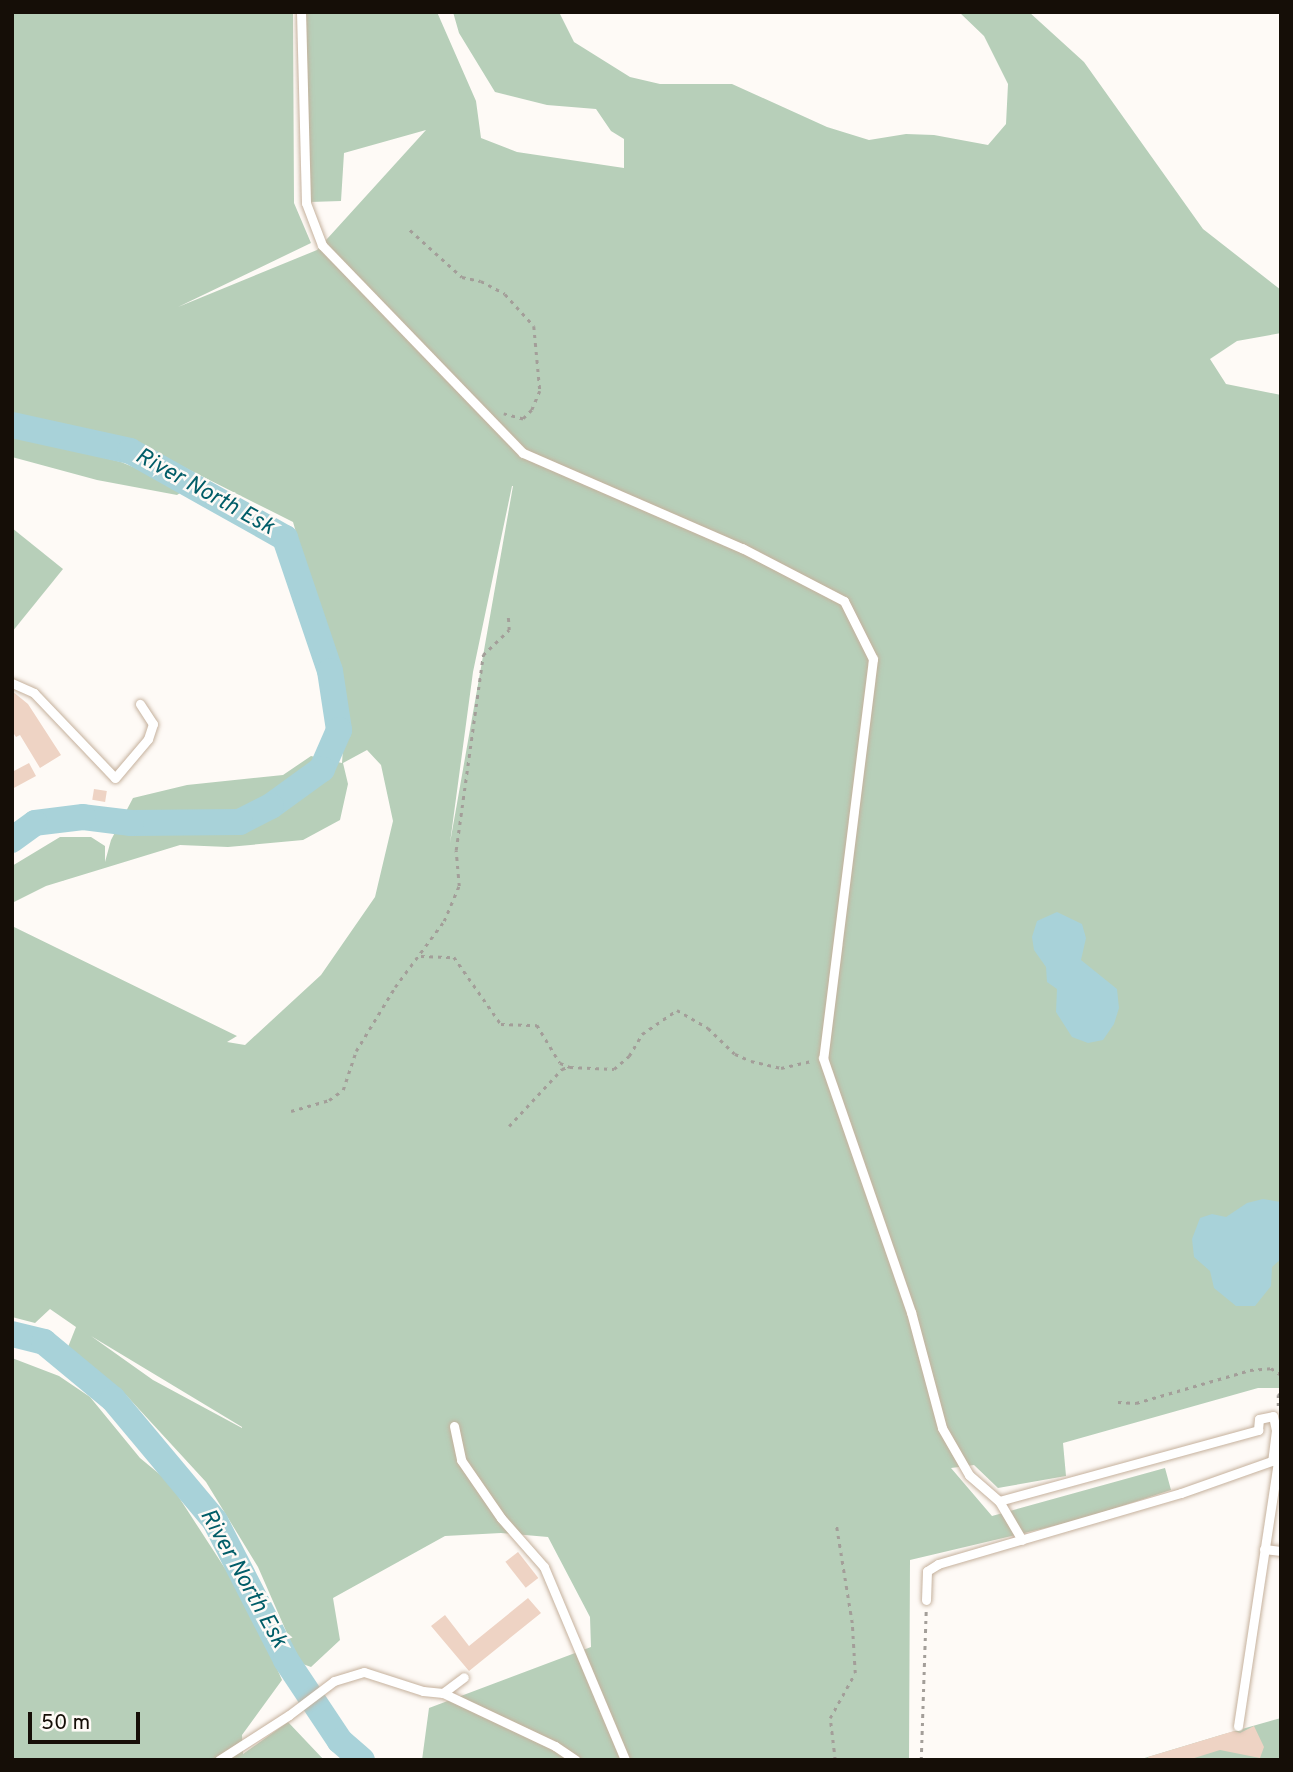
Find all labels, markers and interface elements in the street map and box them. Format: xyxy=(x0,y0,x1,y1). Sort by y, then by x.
water label: River North Esk xyxy=(130,443,278,543)
water label: River North Esk xyxy=(192,1505,292,1653)
scale bar xyxy=(32,1698,144,1742)
text: 50 m xyxy=(41,1710,90,1737)

